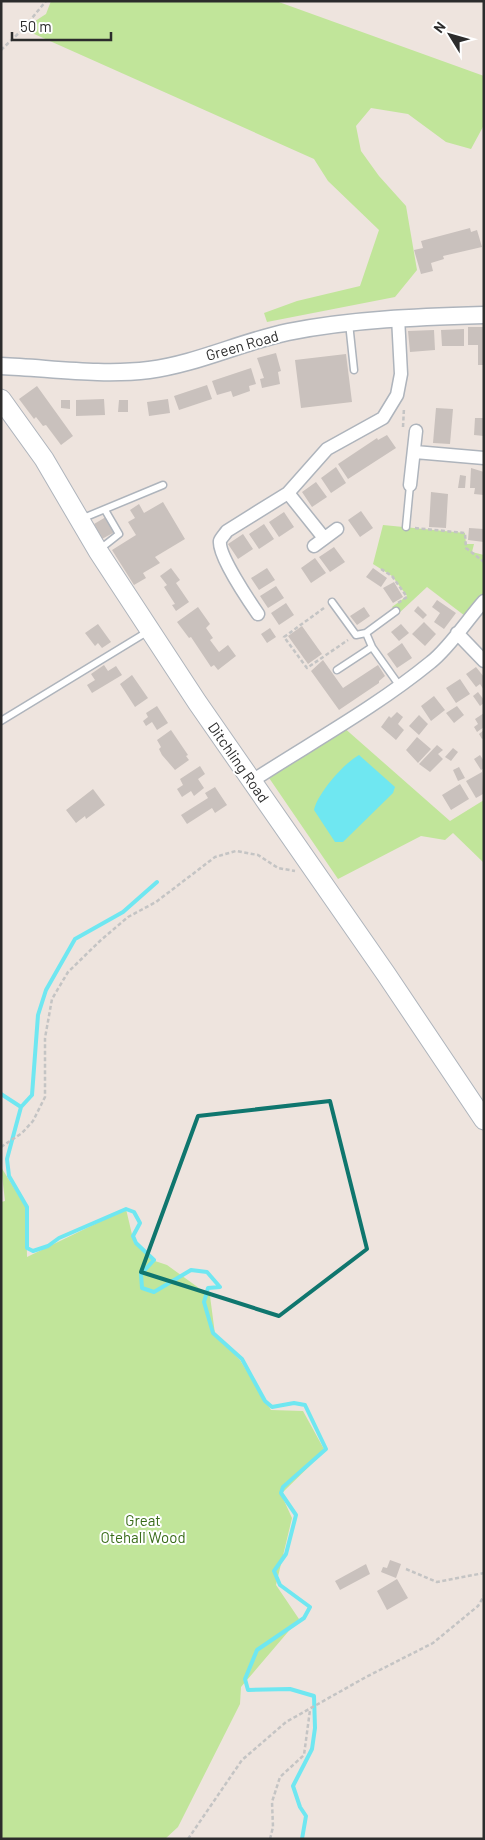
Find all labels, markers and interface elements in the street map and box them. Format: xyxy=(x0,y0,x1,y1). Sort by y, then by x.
scale bar xyxy=(12,10,111,42)
north arrow xyxy=(425,10,475,60)
text: 50 m xyxy=(20,17,52,35)
text: N xyxy=(430,18,449,36)
street label: Green Road xyxy=(204,326,280,364)
street label: Ditchling Road xyxy=(205,718,273,806)
park label: Great Otehall Wood xyxy=(100,1511,186,1546)

